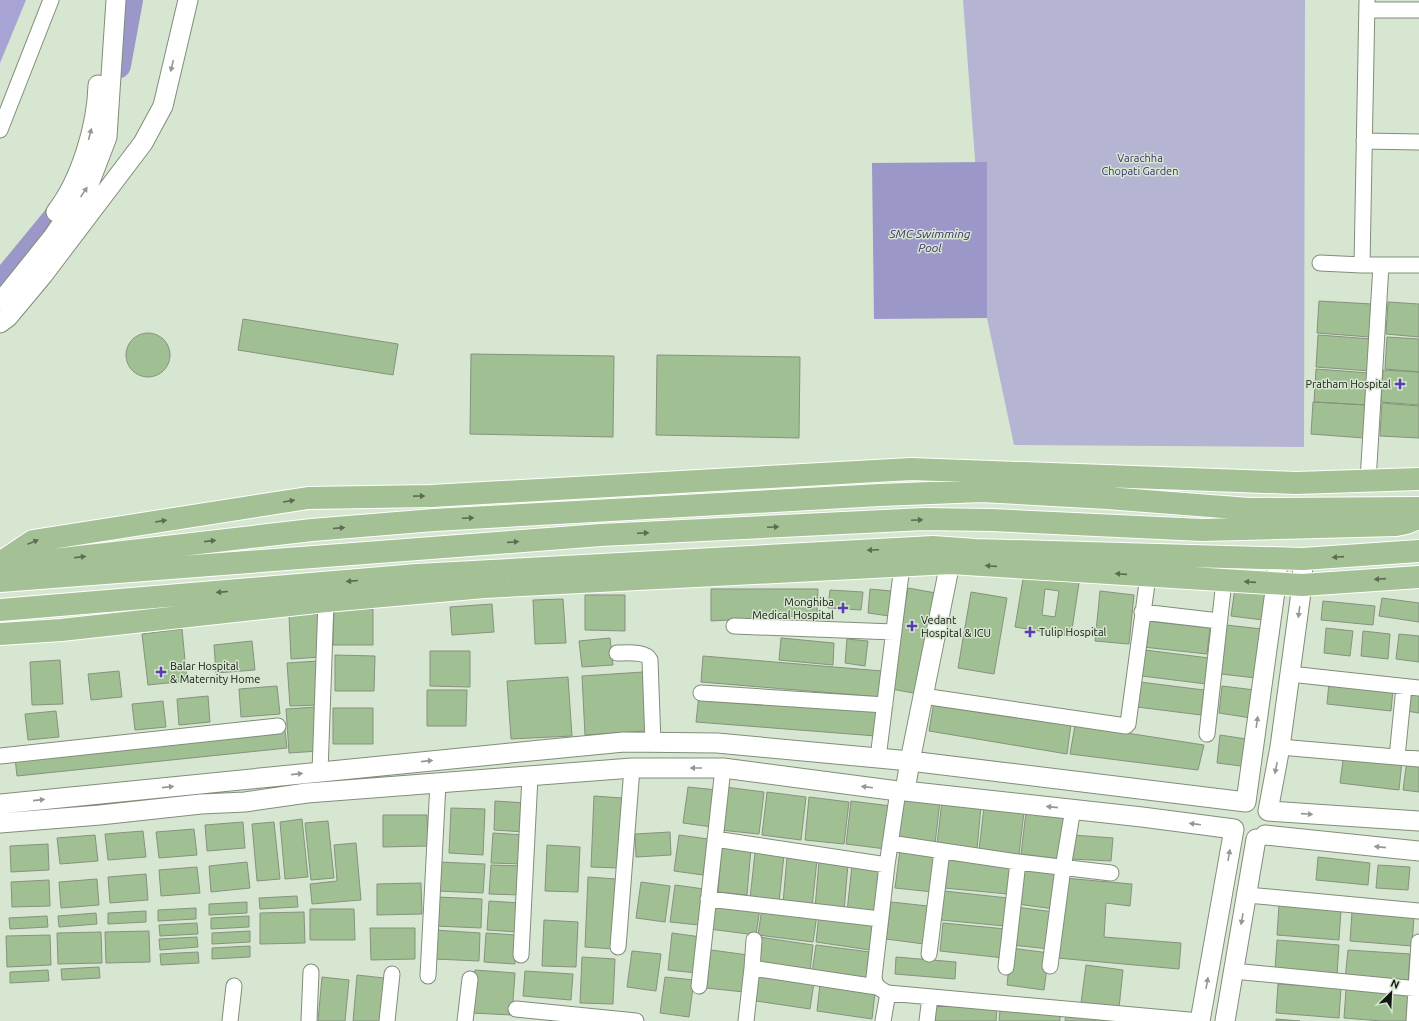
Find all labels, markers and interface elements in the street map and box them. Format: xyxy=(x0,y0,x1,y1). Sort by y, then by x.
one-way arrow xyxy=(169,61,175,73)
one-way arrow xyxy=(88,128,94,140)
park label: Varachha Chopati Garden xyxy=(1102,152,1178,177)
one-way arrow xyxy=(80,187,88,198)
water label: SMC Swimming Pool xyxy=(889,227,971,254)
place label: Pratham Hospital xyxy=(1306,378,1391,390)
marker: Pratham Hospital xyxy=(1394,378,1406,390)
one-way arrow xyxy=(413,493,426,499)
one-way arrow xyxy=(283,498,295,504)
one-way arrow xyxy=(462,514,474,521)
one-way arrow xyxy=(911,516,923,523)
one-way arrow xyxy=(155,518,167,524)
one-way arrow xyxy=(767,523,779,530)
one-way arrow xyxy=(333,524,345,531)
one-way arrow xyxy=(637,530,650,536)
one-way arrow xyxy=(203,538,216,544)
one-way arrow xyxy=(507,538,520,545)
one-way arrow xyxy=(27,539,39,546)
one-way arrow xyxy=(866,547,879,553)
one-way arrow xyxy=(74,553,86,560)
one-way arrow xyxy=(1332,553,1344,560)
one-way arrow xyxy=(984,563,997,569)
one-way arrow xyxy=(1115,571,1127,578)
one-way arrow xyxy=(1374,576,1386,583)
one-way arrow xyxy=(346,577,358,584)
one-way arrow xyxy=(1244,579,1256,586)
one-way arrow xyxy=(216,588,228,595)
place label: Monghiba Medical Hospital xyxy=(752,596,834,621)
marker: Monghiba Medical Hospital xyxy=(837,602,849,614)
one-way arrow xyxy=(1296,606,1302,618)
place label: Vedant Hospital & ICU xyxy=(921,614,991,639)
marker: Vedant Hospital & ICU xyxy=(906,620,918,632)
marker: Tulip Hospital xyxy=(1024,626,1036,638)
place label: Tulip Hospital xyxy=(1039,626,1107,638)
place label: Balar Hospital & Maternity Home xyxy=(170,660,260,685)
marker: Balar Hospital & Maternity Home xyxy=(155,666,167,678)
one-way arrow xyxy=(1254,716,1260,728)
one-way arrow xyxy=(421,758,433,764)
one-way arrow xyxy=(1273,762,1279,774)
one-way arrow xyxy=(689,765,702,771)
one-way arrow xyxy=(291,771,304,777)
one-way arrow xyxy=(162,784,174,790)
one-way arrow xyxy=(861,784,873,790)
one-way arrow xyxy=(33,797,45,803)
one-way arrow xyxy=(1046,804,1058,810)
one-way arrow xyxy=(1301,810,1313,817)
one-way arrow xyxy=(1189,821,1201,827)
one-way arrow xyxy=(1374,844,1386,850)
one-way arrow xyxy=(1226,848,1232,861)
one-way arrow xyxy=(1239,913,1245,925)
north arrow xyxy=(1371,973,1411,1013)
one-way arrow xyxy=(1204,976,1210,989)
text: N xyxy=(1389,977,1401,991)

